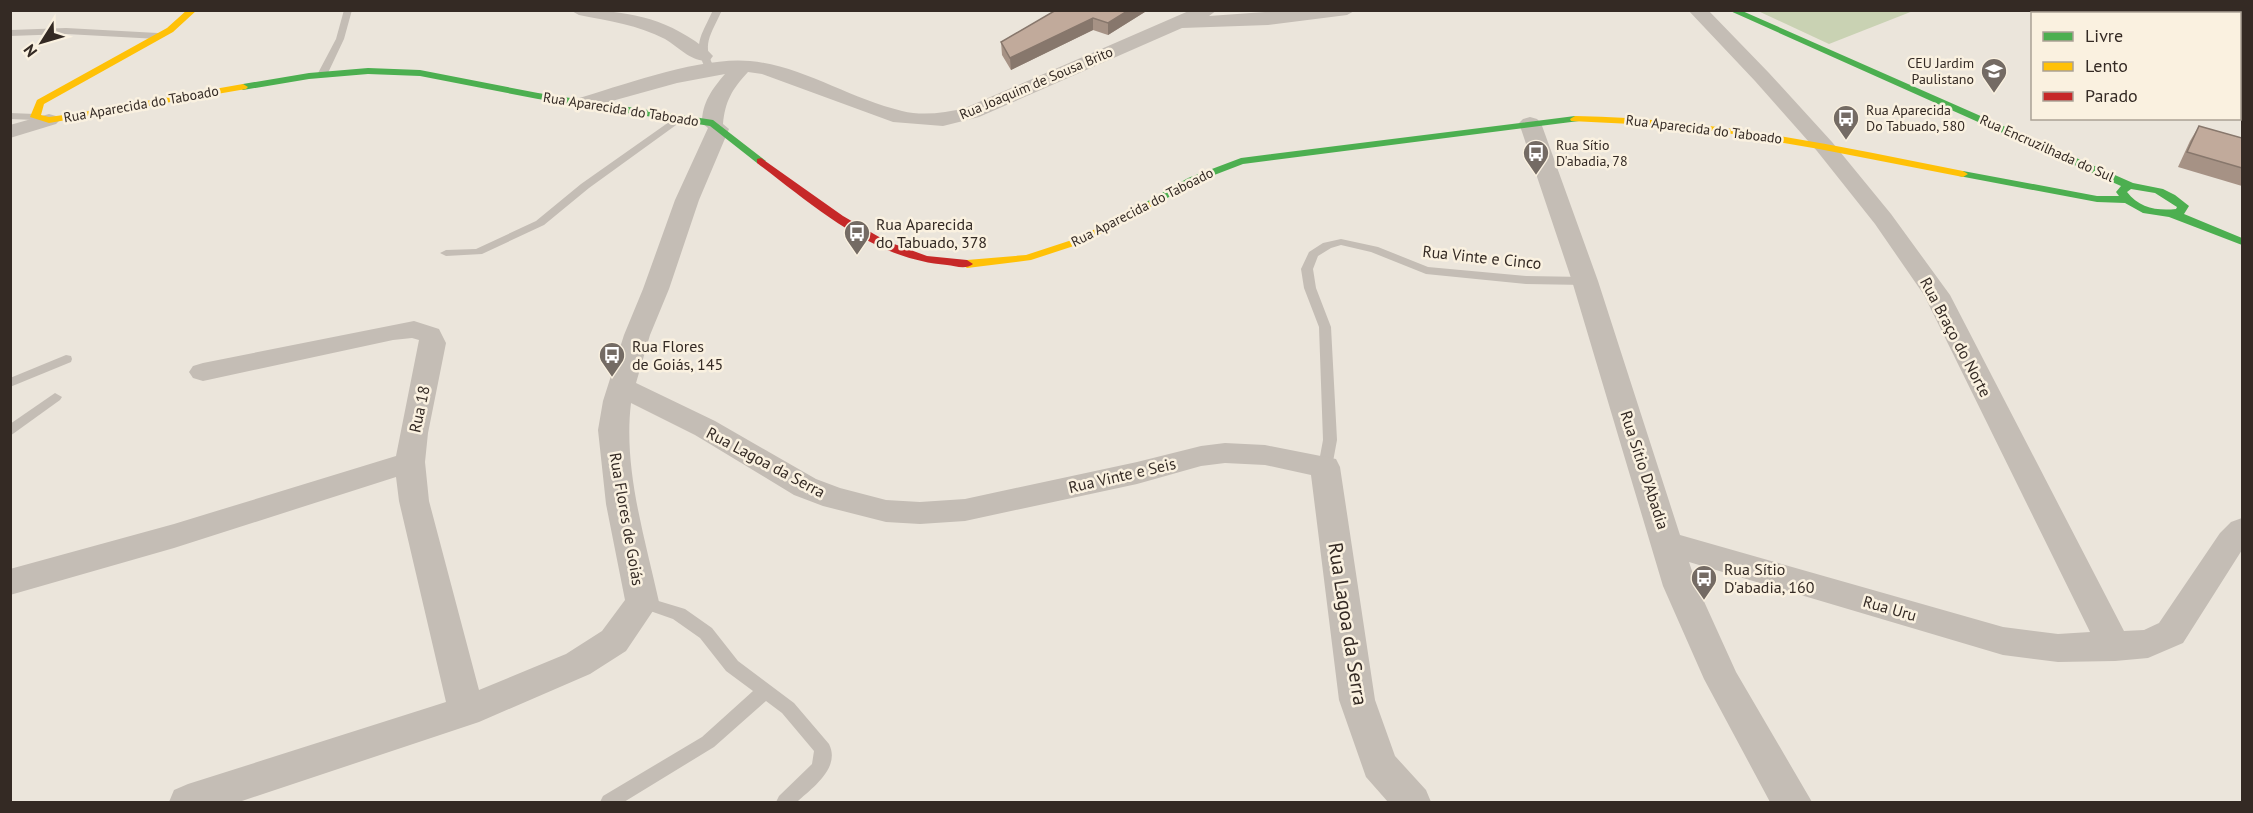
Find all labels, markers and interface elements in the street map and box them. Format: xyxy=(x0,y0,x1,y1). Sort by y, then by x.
north arrow xyxy=(12,12,72,72)
legend xyxy=(2031,12,2241,120)
text: Livre xyxy=(2085,24,2123,47)
text: N xyxy=(19,41,41,61)
street label: Rua Joaquim de Sousa Brito xyxy=(956,42,1116,124)
place label: CEU Jardim Paulistano xyxy=(1907,54,1974,88)
text: Lento xyxy=(2085,54,2128,77)
school or university icon: CEU Jardim Paulistano xyxy=(1979,56,2009,94)
street label: Rua Aparecida do Taboado xyxy=(62,81,220,127)
text: Parado xyxy=(2085,84,2138,107)
street label: Rua Aparecida do Taboado xyxy=(542,88,700,130)
place label: Rua Aparecida Do Tabuado, 580 xyxy=(1866,101,1965,135)
bus stop icon: Rua Aparecida Do Tabuado, 580 xyxy=(1831,103,1861,141)
street label: Rua Aparecida do Taboado xyxy=(1625,110,1783,148)
street label: Rua Encruzilhada do Sul xyxy=(1977,110,2117,186)
place label: Rua Sítio D'abadia, 78 xyxy=(1556,136,1628,170)
bus stop icon: Rua Sítio D'abadia, 78 xyxy=(1521,138,1551,176)
street label: Rua Aparecida do Taboado xyxy=(1068,163,1216,251)
place label: Rua Aparecida do Tabuado, 378 xyxy=(876,214,987,252)
bus stop icon: Rua Aparecida do Tabuado, 378 xyxy=(842,218,872,256)
street label: Rua Vinte e Cinco xyxy=(1422,241,1542,273)
street label: Rua Braço do Norte xyxy=(1916,274,1996,400)
place label: Rua Flores de Goiás, 145 xyxy=(632,336,723,374)
bus stop icon: Rua Flores de Goiás, 145 xyxy=(597,340,627,378)
street label: Rua 18 xyxy=(404,384,434,434)
street label: Rua Sítio D'Abadia xyxy=(1616,408,1674,532)
street label: Rua Lagoa da Serra xyxy=(703,422,829,502)
street label: Rua Flores de Goiás xyxy=(605,451,649,587)
street label: Rua Vinte e Seis xyxy=(1066,453,1178,497)
street label: Rua Lagoa da Serra xyxy=(1322,541,1374,707)
place label: Rua Sítio D'abadia, 160 xyxy=(1724,559,1815,597)
bus stop icon: Rua Sítio D'abadia, 160 xyxy=(1689,563,1719,601)
street label: Rua Uru xyxy=(1861,591,1919,625)

